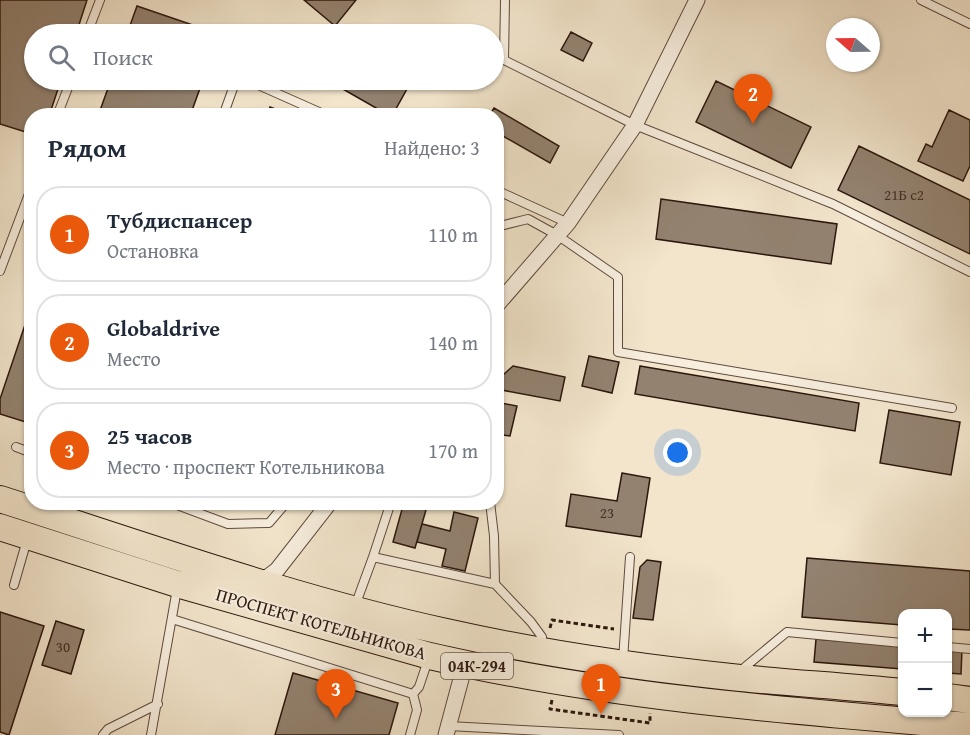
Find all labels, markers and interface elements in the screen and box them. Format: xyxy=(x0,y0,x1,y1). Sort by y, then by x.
north arrow xyxy=(826,18,880,72)
search box xyxy=(24,24,504,90)
icon: search xyxy=(45,41,78,74)
text: Поиск xyxy=(93,41,153,73)
pin: 2 xyxy=(734,74,772,124)
text: Рядом xyxy=(48,128,126,167)
text: Найдено: 3 xyxy=(384,133,480,162)
house number: 21Б с2 xyxy=(884,184,924,205)
text: Тубдиспансер xyxy=(107,204,252,236)
text: 1 xyxy=(64,220,75,249)
text: 110 m xyxy=(428,220,478,249)
text: Остановка xyxy=(107,236,199,265)
text: Globaldrive xyxy=(107,312,220,344)
text: 2 xyxy=(64,328,75,357)
text: 140 m xyxy=(428,328,478,357)
text: Место xyxy=(107,344,161,373)
text: 25 часов xyxy=(107,420,192,452)
text: 3 xyxy=(64,436,75,465)
text: 170 m xyxy=(428,436,478,465)
your location xyxy=(663,438,692,467)
text: Место · проспект Котельникова xyxy=(107,452,385,481)
house number: 23 xyxy=(600,502,614,523)
street label: ПРОСПЕКТ КОТЕЛЬНИКОВА xyxy=(213,581,430,667)
map controls xyxy=(898,609,952,717)
button: + xyxy=(898,609,952,663)
house number: 30 xyxy=(56,636,70,657)
road number: 04К-294 xyxy=(441,653,513,679)
button: − xyxy=(898,663,952,717)
pin: 1 xyxy=(582,664,620,714)
pin: 3 xyxy=(316,670,356,719)

